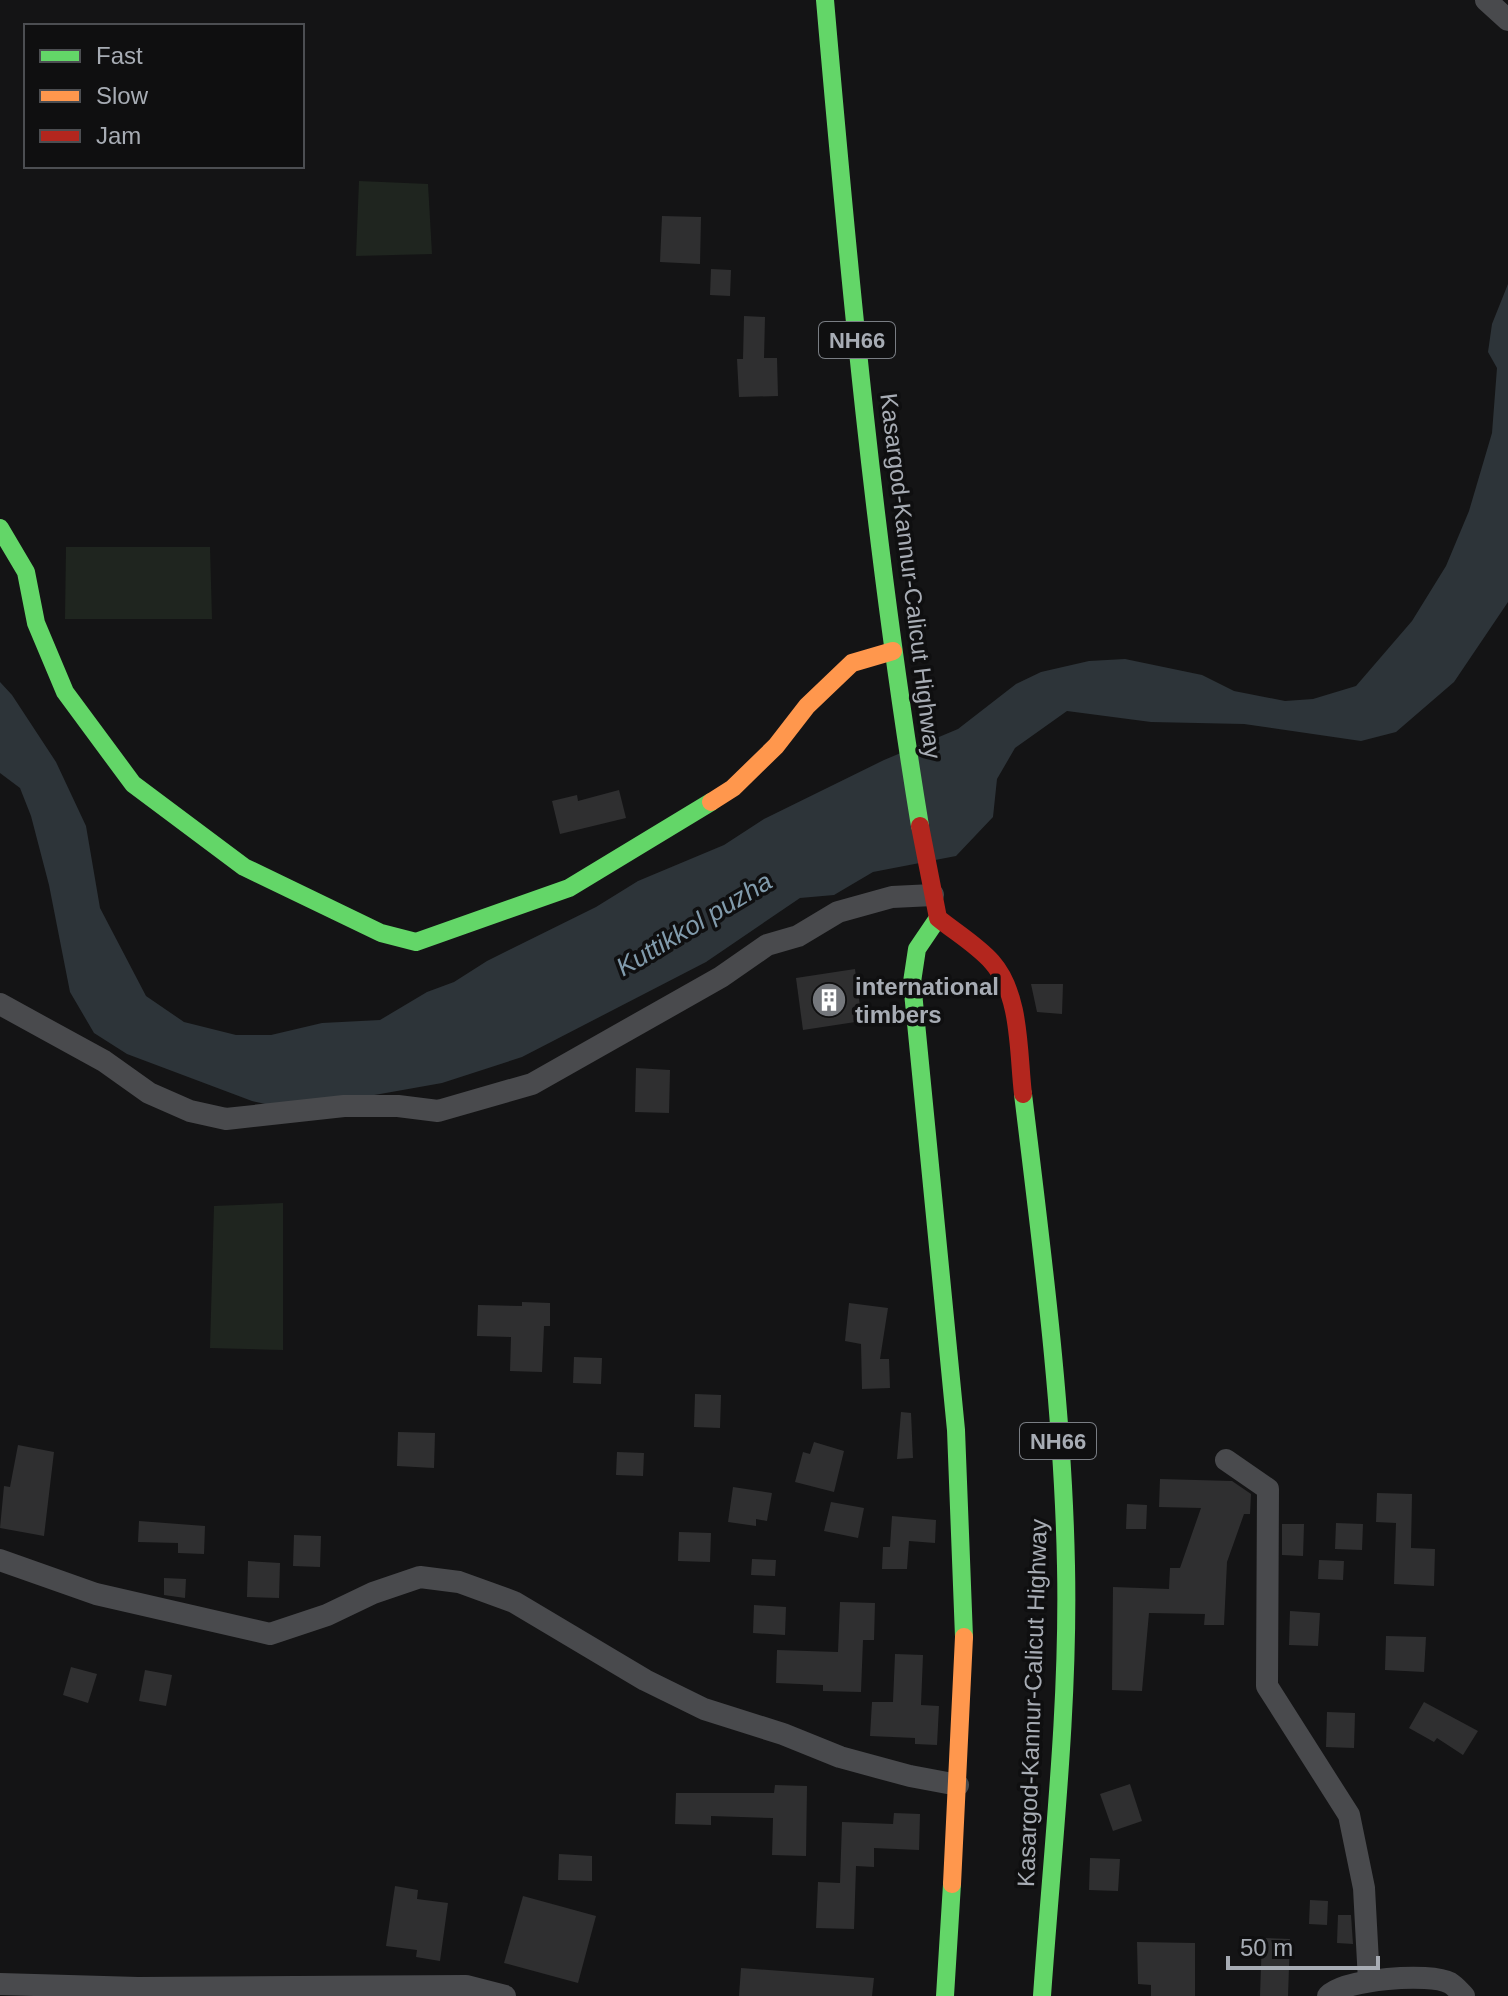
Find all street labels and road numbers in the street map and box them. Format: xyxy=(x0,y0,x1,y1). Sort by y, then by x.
road number: NH66 xyxy=(819,322,895,358)
street label: Kasargod-Kannur-Calicut Highway xyxy=(875,392,947,760)
road number: NH66 xyxy=(1020,1423,1096,1459)
street label: Kasargod-Kannur-Calicut Highway xyxy=(1012,1519,1052,1887)

